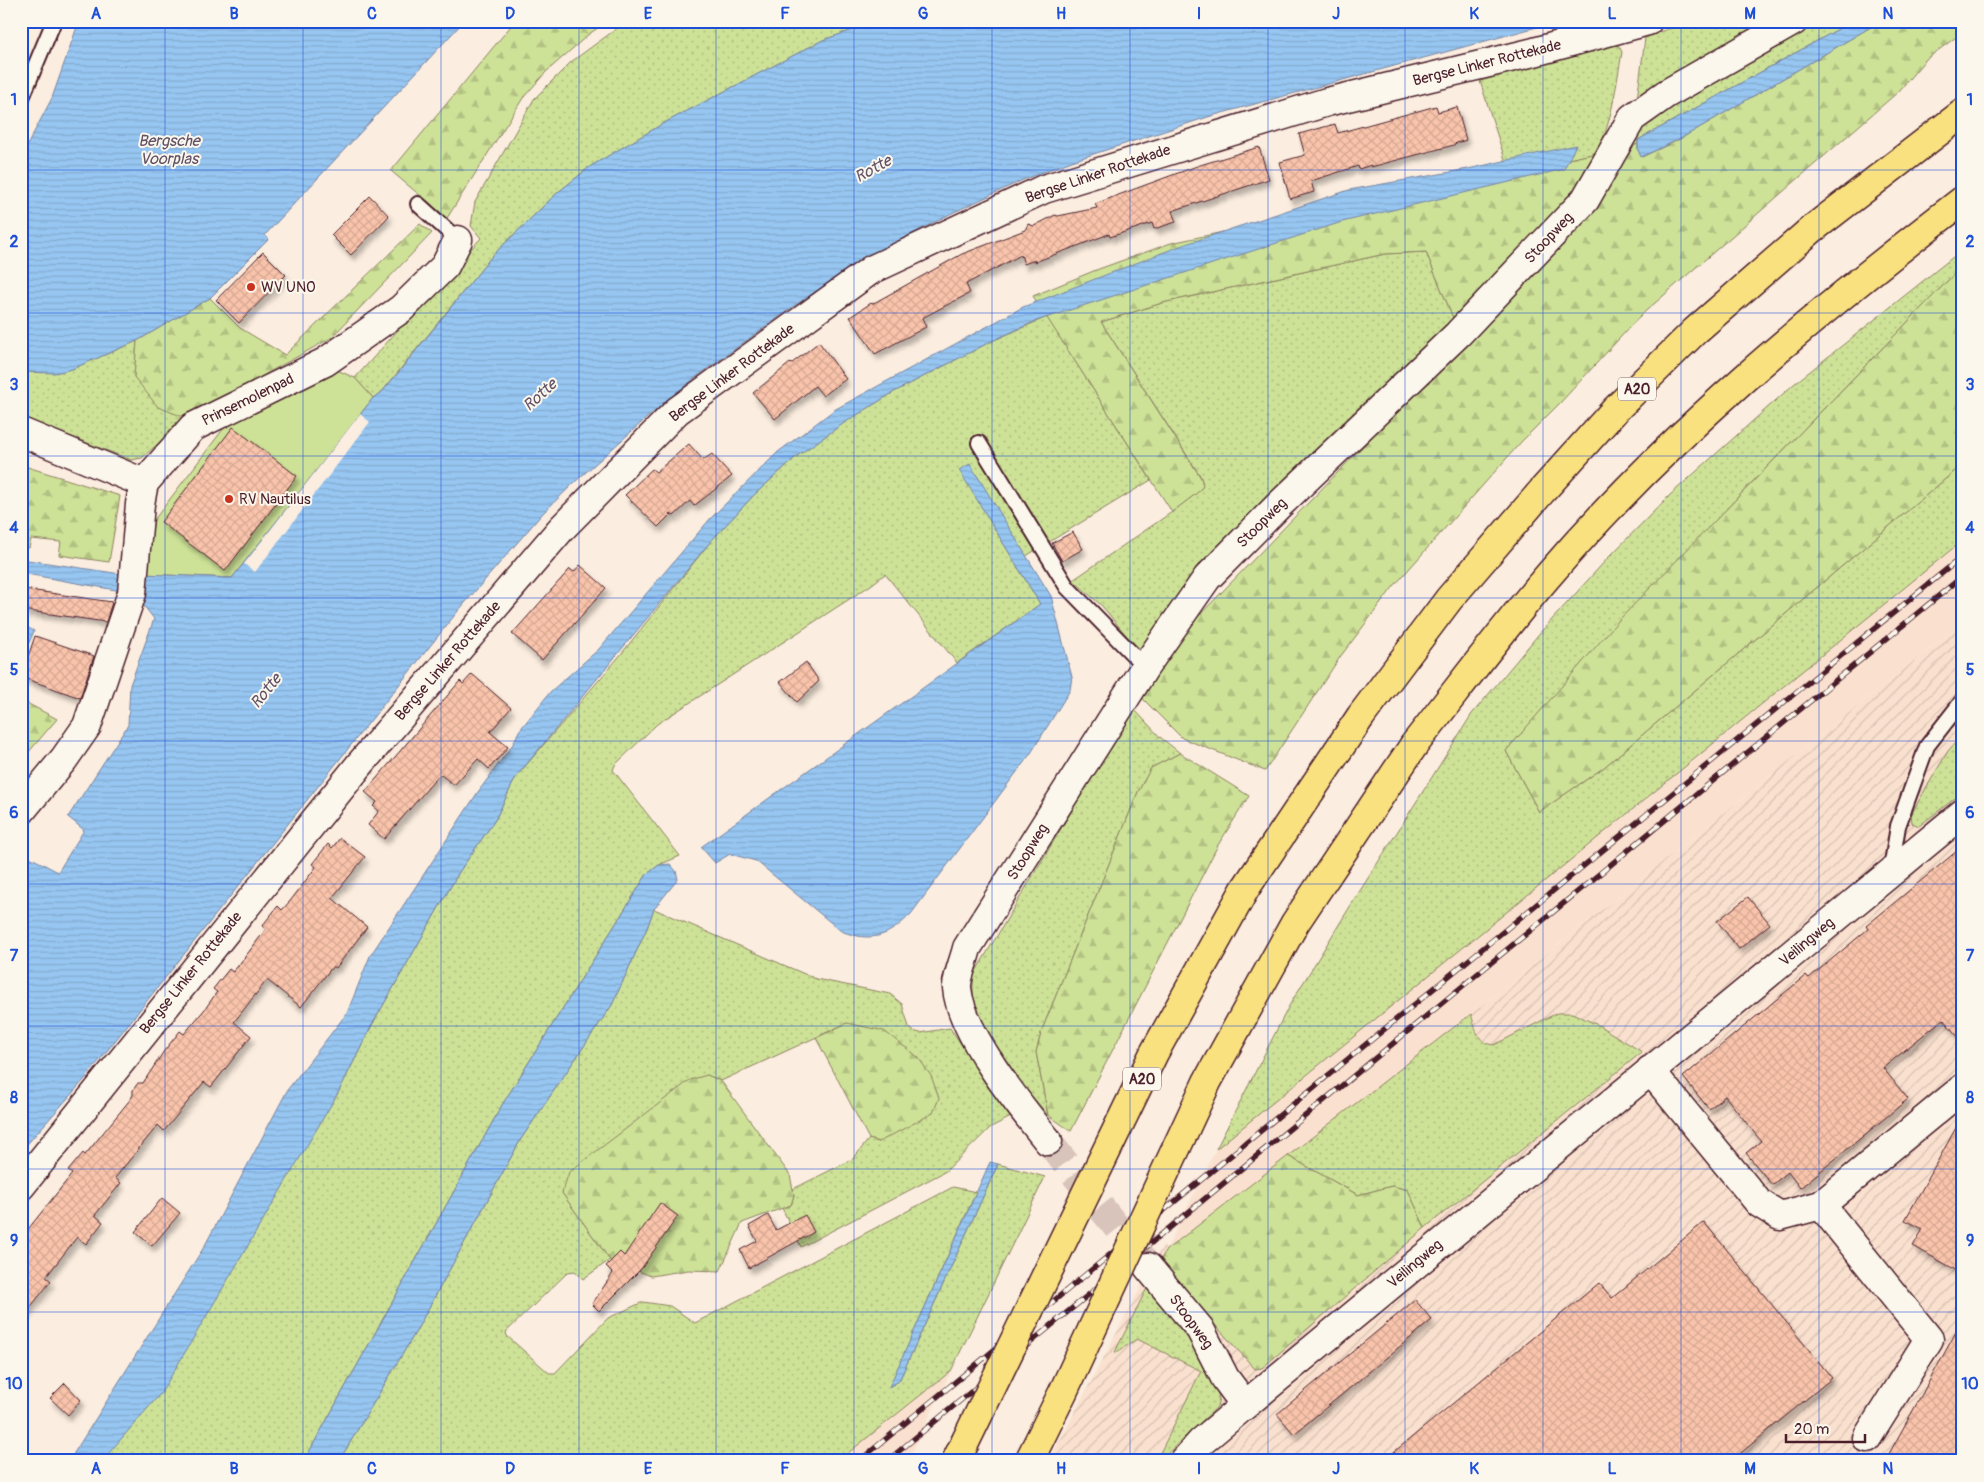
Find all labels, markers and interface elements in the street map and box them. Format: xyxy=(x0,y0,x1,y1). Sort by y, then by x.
text: A xyxy=(91,4,102,24)
text: B xyxy=(229,4,239,24)
text: C xyxy=(367,4,377,24)
text: D xyxy=(505,4,515,24)
text: E xyxy=(644,4,653,24)
text: F xyxy=(780,4,790,24)
text: G xyxy=(918,4,929,24)
text: H xyxy=(1056,4,1066,24)
text: I xyxy=(1197,4,1201,24)
text: J xyxy=(1332,4,1340,24)
text: K xyxy=(1469,4,1479,24)
text: L xyxy=(1607,4,1617,24)
text: M xyxy=(1744,4,1756,24)
text: N xyxy=(1883,4,1894,24)
street label: Bergse Linker Rottekade xyxy=(1411,35,1564,91)
text: 1 xyxy=(11,90,17,110)
text: 1 xyxy=(1967,90,1973,110)
water label: Bergsche Voorplas xyxy=(138,131,202,169)
street label: Bergse Linker Rottekade xyxy=(1023,140,1174,208)
water label: Rotte xyxy=(851,150,897,187)
street label: Stoopweg xyxy=(1520,208,1578,268)
text: 2 xyxy=(10,232,19,252)
text: 2 xyxy=(1966,232,1975,252)
place label: WV UNO xyxy=(261,278,316,297)
marker: WV UNO xyxy=(245,281,257,293)
street label: Bergse Linker Rottekade xyxy=(665,319,799,426)
street label: Prinsemolenpad xyxy=(199,370,297,430)
water label: Rotte xyxy=(519,373,563,415)
text: 3 xyxy=(10,375,19,395)
text: 3 xyxy=(1966,375,1975,395)
road number: A20 xyxy=(1618,378,1656,400)
place label: RV Nautilus xyxy=(239,490,311,509)
marker: RV Nautilus xyxy=(223,493,235,505)
street label: Stoopweg xyxy=(1233,494,1291,552)
text: 4 xyxy=(9,518,19,538)
text: 4 xyxy=(1965,518,1975,538)
street label: Bergse Linker Rottekade xyxy=(391,597,505,725)
text: 5 xyxy=(10,660,19,680)
text: 5 xyxy=(1966,660,1975,680)
water label: Rotte xyxy=(246,668,287,712)
text: 6 xyxy=(9,803,19,823)
text: 6 xyxy=(1965,803,1975,823)
street label: Stoopweg xyxy=(1003,820,1053,884)
street label: Bergse Linker Rottekade xyxy=(136,907,247,1038)
street label: Veilingweg xyxy=(1776,913,1838,971)
text: 7 xyxy=(10,946,19,966)
text: 7 xyxy=(1966,946,1975,966)
road number: A20 xyxy=(1123,1068,1161,1090)
text: 8 xyxy=(10,1088,18,1108)
text: 8 xyxy=(1966,1088,1974,1108)
text: 9 xyxy=(10,1231,18,1251)
text: 9 xyxy=(1966,1231,1974,1251)
street label: Veilingweg xyxy=(1384,1235,1446,1293)
street label: Stoopweg xyxy=(1165,1291,1217,1353)
text: 10 xyxy=(5,1374,23,1394)
text: 10 xyxy=(1961,1374,1979,1394)
scale bar xyxy=(1786,1412,1865,1444)
text: 20 m xyxy=(1794,1420,1829,1439)
text: A xyxy=(91,1459,102,1479)
text: B xyxy=(229,1459,239,1479)
text: C xyxy=(367,1459,377,1479)
text: D xyxy=(505,1459,515,1479)
text: E xyxy=(644,1459,653,1479)
text: F xyxy=(780,1459,790,1479)
text: G xyxy=(918,1459,929,1479)
text: H xyxy=(1056,1459,1066,1479)
text: I xyxy=(1197,1459,1201,1479)
text: J xyxy=(1332,1459,1340,1479)
text: K xyxy=(1469,1459,1479,1479)
text: L xyxy=(1607,1459,1617,1479)
text: M xyxy=(1744,1459,1756,1479)
text: N xyxy=(1883,1459,1894,1479)

